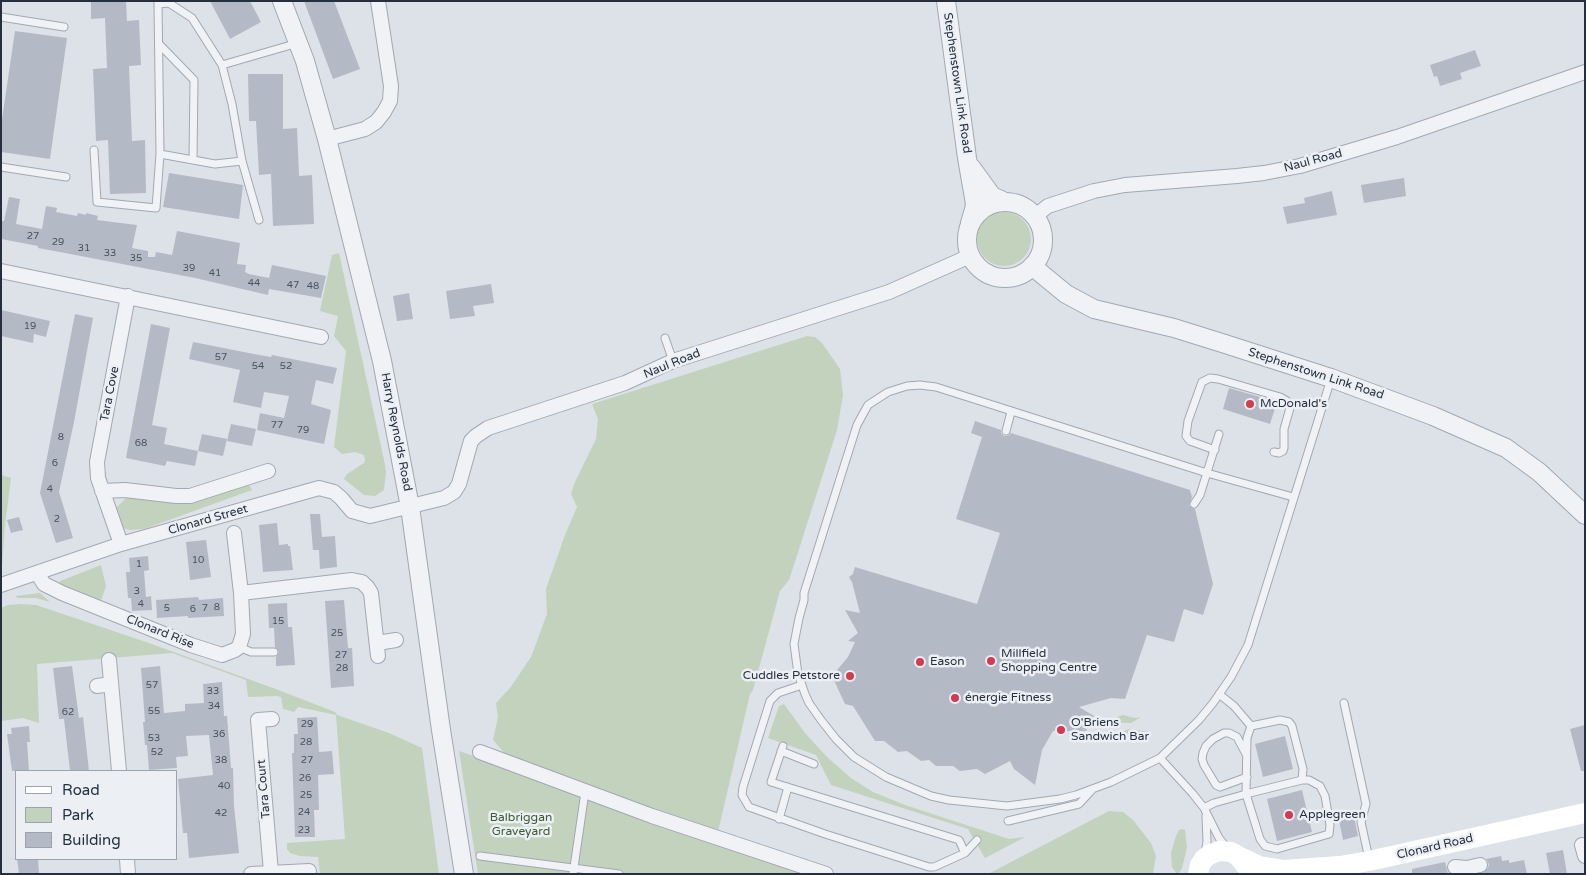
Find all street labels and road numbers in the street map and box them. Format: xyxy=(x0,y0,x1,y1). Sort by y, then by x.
street label: Stephenstown Link Road xyxy=(940,12,974,154)
street label: Naul Road xyxy=(1282,146,1344,176)
street label: Stephenstown Link Road xyxy=(1246,345,1386,403)
street label: Naul Road xyxy=(642,346,702,382)
street label: Tara Cove xyxy=(98,365,122,423)
street label: Harry Reynolds Road xyxy=(377,371,415,493)
street label: Clonard Street xyxy=(167,502,249,538)
street label: Clonard Rise xyxy=(124,612,196,652)
street label: Tara Court xyxy=(254,759,274,819)
street label: Clonard Road xyxy=(1395,831,1475,863)

